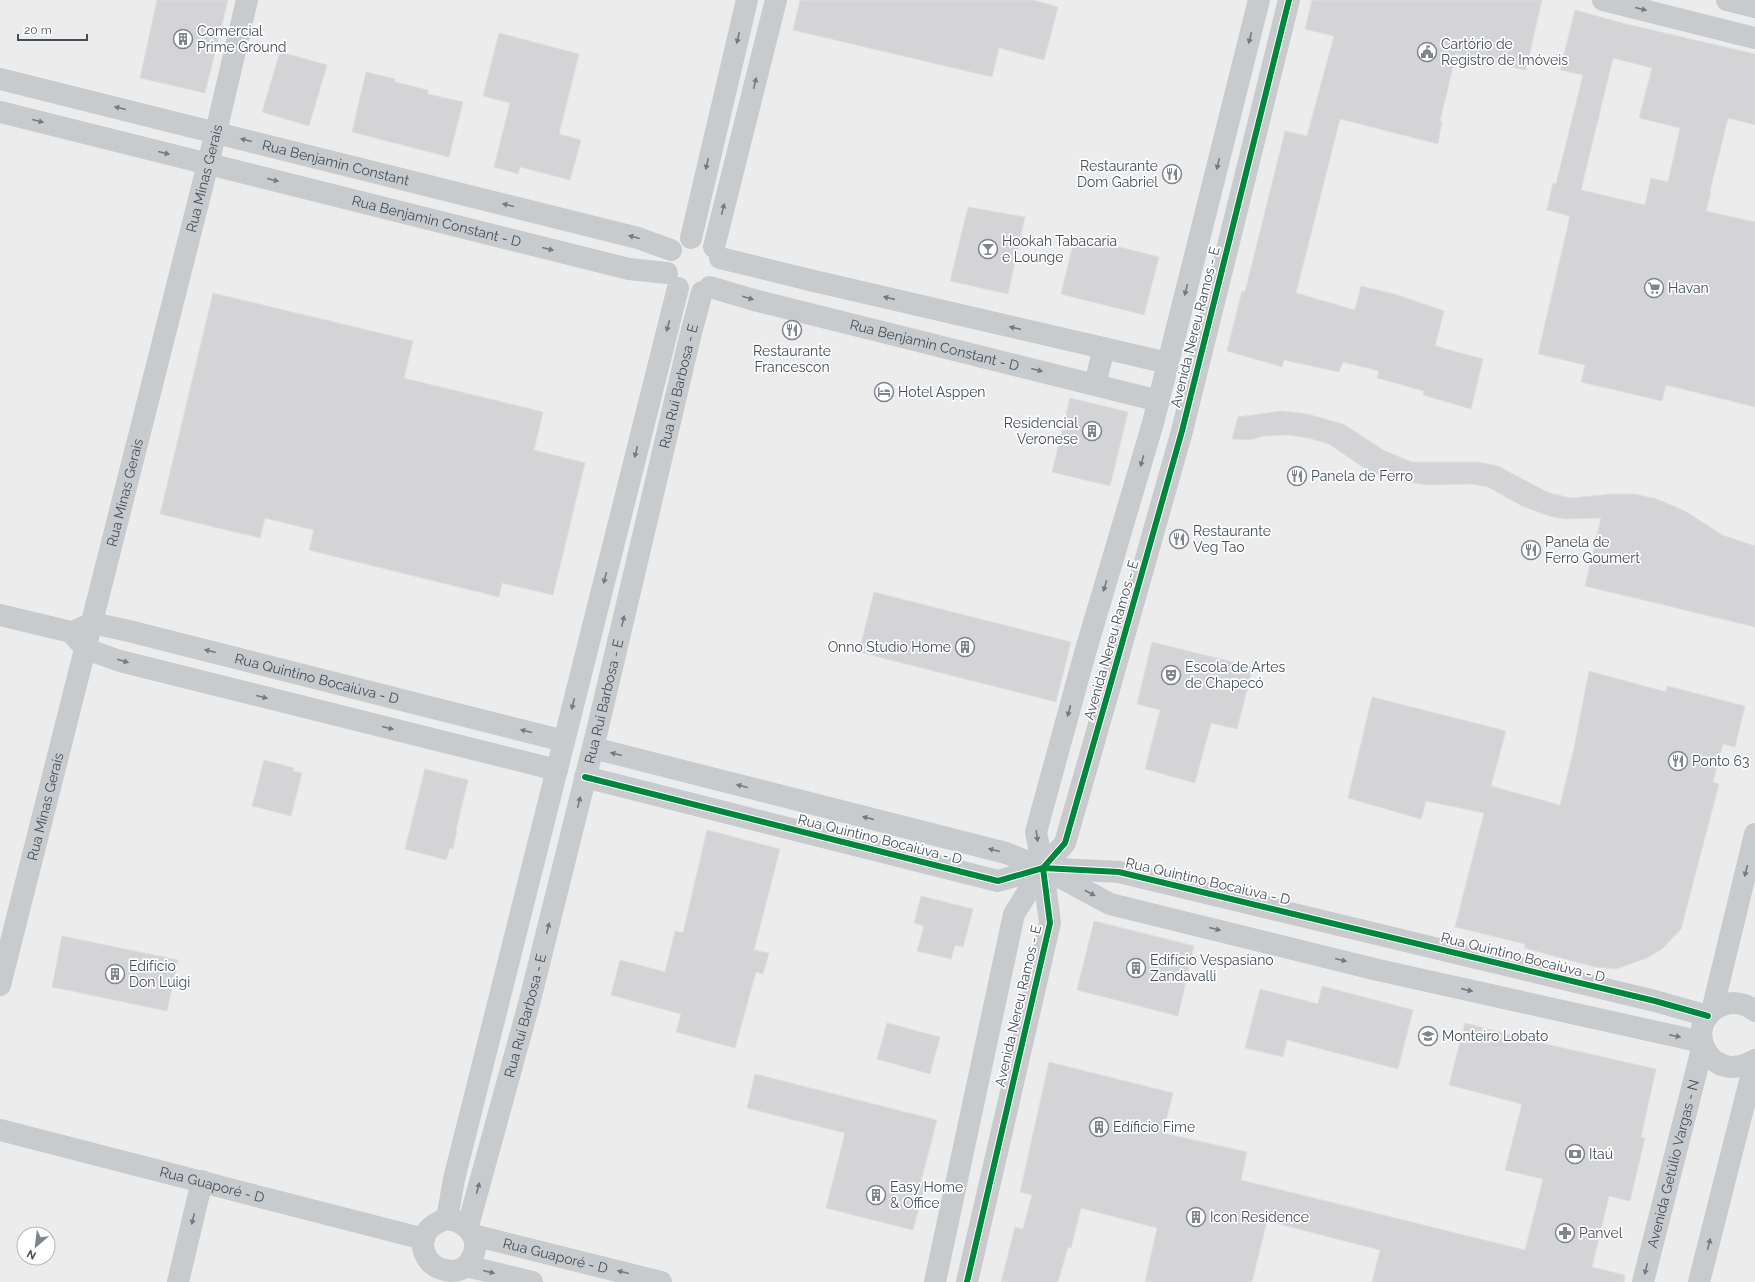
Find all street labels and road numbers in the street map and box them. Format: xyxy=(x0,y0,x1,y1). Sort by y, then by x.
street label: Rua Minas Gerais xyxy=(183,123,226,234)
street label: Rua Benjamin Constant xyxy=(261,137,411,189)
street label: Rua Benjamin Constant - D xyxy=(350,192,523,250)
street label: Avenida Nereu Ramos - E xyxy=(1167,245,1223,409)
street label: Rua Benjamin Constant - D xyxy=(848,316,1021,374)
street label: Rua Rui Barbosa - E xyxy=(656,322,701,450)
street label: Rua Minas Gerais xyxy=(103,437,146,548)
street label: Avenida Nereu Ramos - E xyxy=(1081,558,1141,722)
street label: Rua Rui Barbosa - E xyxy=(581,638,626,765)
street label: Rua Quintino Bocaiúva - D xyxy=(233,650,401,707)
street label: Rua Minas Gerais xyxy=(24,751,67,862)
street label: Rua Quintino Bocaiúva - D xyxy=(796,811,964,867)
street label: Rua Quintino Bocaiúva - D xyxy=(1124,854,1292,908)
street label: Avenida Nereu Ramos - E xyxy=(992,924,1044,1088)
street label: Rua Quintino Bocaiúva - D xyxy=(1439,929,1607,985)
street label: Rua Rui Barbosa - E xyxy=(501,952,549,1079)
street label: Avenida Getúlio Vargas - N xyxy=(1644,1078,1702,1250)
street label: Rua Guaporé - D xyxy=(158,1163,266,1206)
street label: Rua Guaporé - D xyxy=(501,1235,610,1276)

